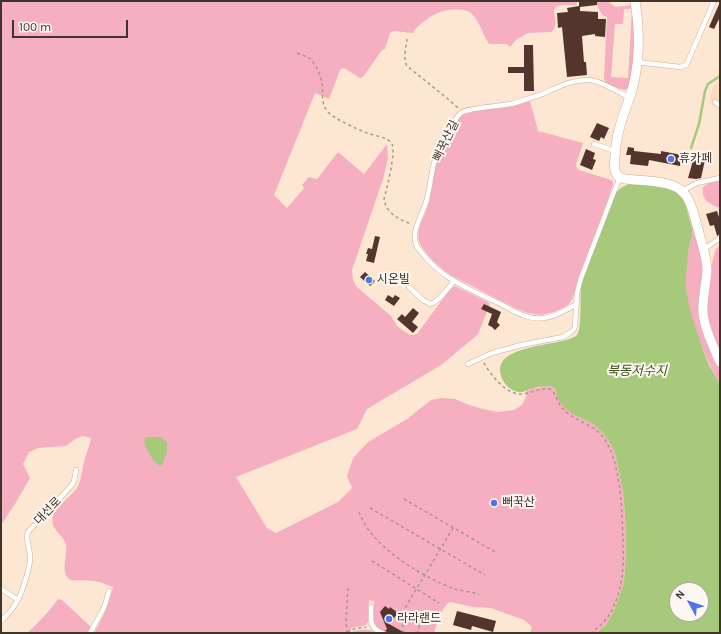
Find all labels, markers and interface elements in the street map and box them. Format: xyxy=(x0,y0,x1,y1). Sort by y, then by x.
scale bar xyxy=(14,12,130,38)
text: 100 m xyxy=(19,20,51,34)
street label: 뻐꾹산길 xyxy=(430,118,462,164)
place label: 휴카페 xyxy=(679,152,712,166)
marker: 휴카페 xyxy=(666,154,676,164)
place label: 시온빌 xyxy=(377,273,410,287)
marker: 시온빌 xyxy=(364,275,374,285)
water label: 북동저수지 xyxy=(607,363,667,379)
street label: 대선로 xyxy=(31,494,65,528)
place label: 뻐꾹산 xyxy=(502,496,535,510)
marker: 뻐꾹산 xyxy=(489,498,499,508)
north arrow xyxy=(669,582,709,622)
text: N xyxy=(673,587,688,602)
place label: 라라랜드 xyxy=(397,612,441,626)
marker: 라라랜드 xyxy=(384,614,394,624)

